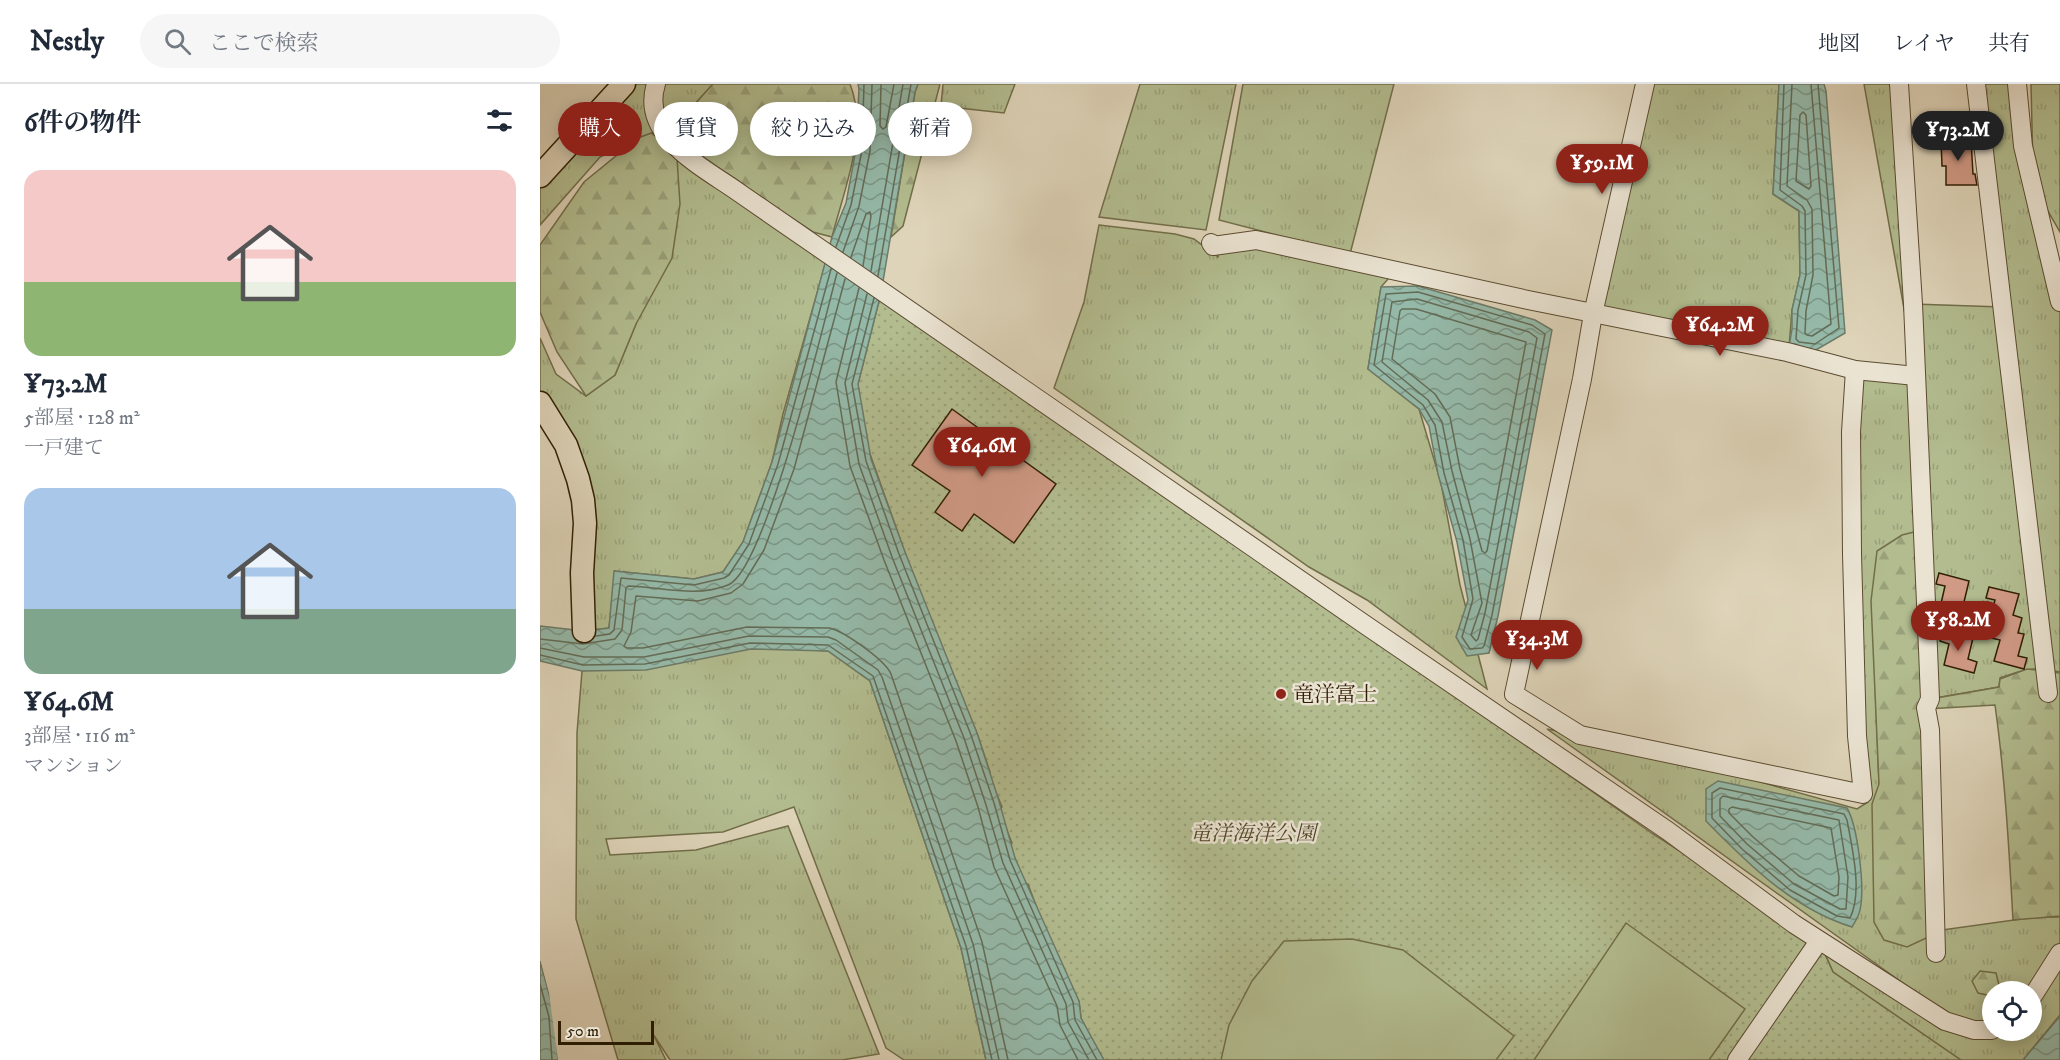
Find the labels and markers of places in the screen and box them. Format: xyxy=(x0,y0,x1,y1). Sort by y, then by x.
pin: ¥73.2M xyxy=(1909,111,2007,162)
pin: ¥59.1M xyxy=(1553,144,1651,195)
pin: ¥64.2M xyxy=(1671,306,1769,357)
pin: ¥64.6M xyxy=(933,427,1031,478)
pin: ¥58.2M xyxy=(1909,601,2007,652)
pin: ¥34.3M xyxy=(1488,620,1586,671)
place label: 竜洋富士 xyxy=(1293,682,1377,708)
marker: 竜洋富士 xyxy=(1274,687,1288,701)

